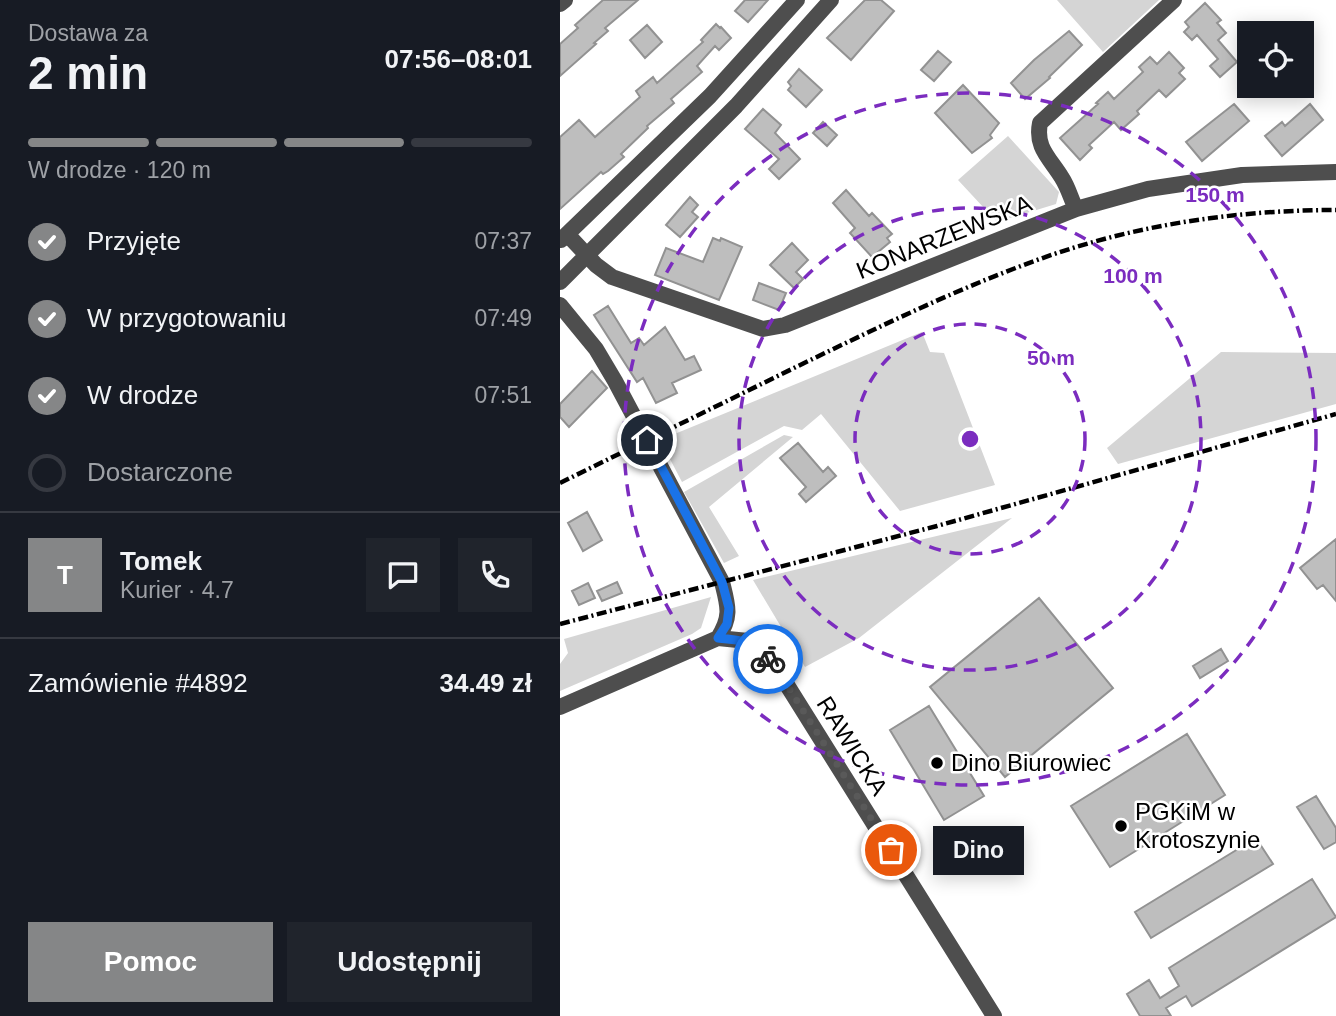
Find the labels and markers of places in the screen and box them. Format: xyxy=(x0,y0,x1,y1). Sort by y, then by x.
pin xyxy=(617,410,677,470)
centre of rings xyxy=(958,427,982,451)
place label: Dino Biurowiec xyxy=(951,749,1111,776)
marker: Dino Biurowiec xyxy=(929,755,945,771)
place label: PGKiM w Krotoszynie xyxy=(1135,798,1260,853)
marker: PGKiM w Krotoszynie xyxy=(1113,818,1129,834)
pin xyxy=(861,820,921,880)
callout: Dino xyxy=(933,826,1024,874)

